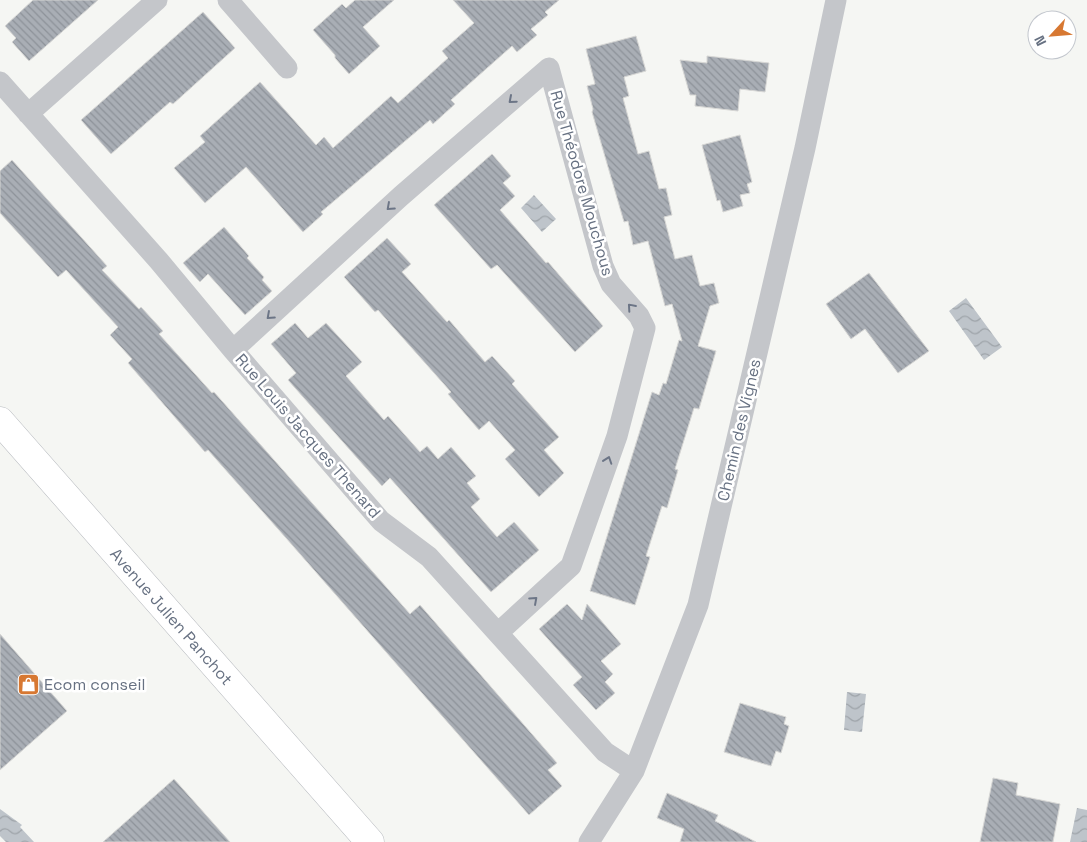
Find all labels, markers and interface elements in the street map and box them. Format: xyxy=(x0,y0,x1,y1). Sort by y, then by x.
north arrow xyxy=(1027,10,1077,60)
text: N xyxy=(1030,33,1050,49)
street label: Rue Théodore Mouchous xyxy=(545,88,619,278)
one-way arrow xyxy=(508,94,517,103)
one-way arrow xyxy=(386,201,395,210)
one-way arrow xyxy=(628,303,637,312)
one-way arrow xyxy=(266,311,275,320)
street label: Rue Louis Jacques Thenard xyxy=(231,349,385,523)
street label: Chemin des Vignes xyxy=(712,357,766,503)
one-way arrow xyxy=(602,456,612,465)
street label: Avenue Julien Panchot xyxy=(106,543,238,689)
one-way arrow xyxy=(529,597,538,606)
shop icon: Ecom conseil xyxy=(16,672,40,696)
place label: Ecom conseil xyxy=(44,674,145,695)

